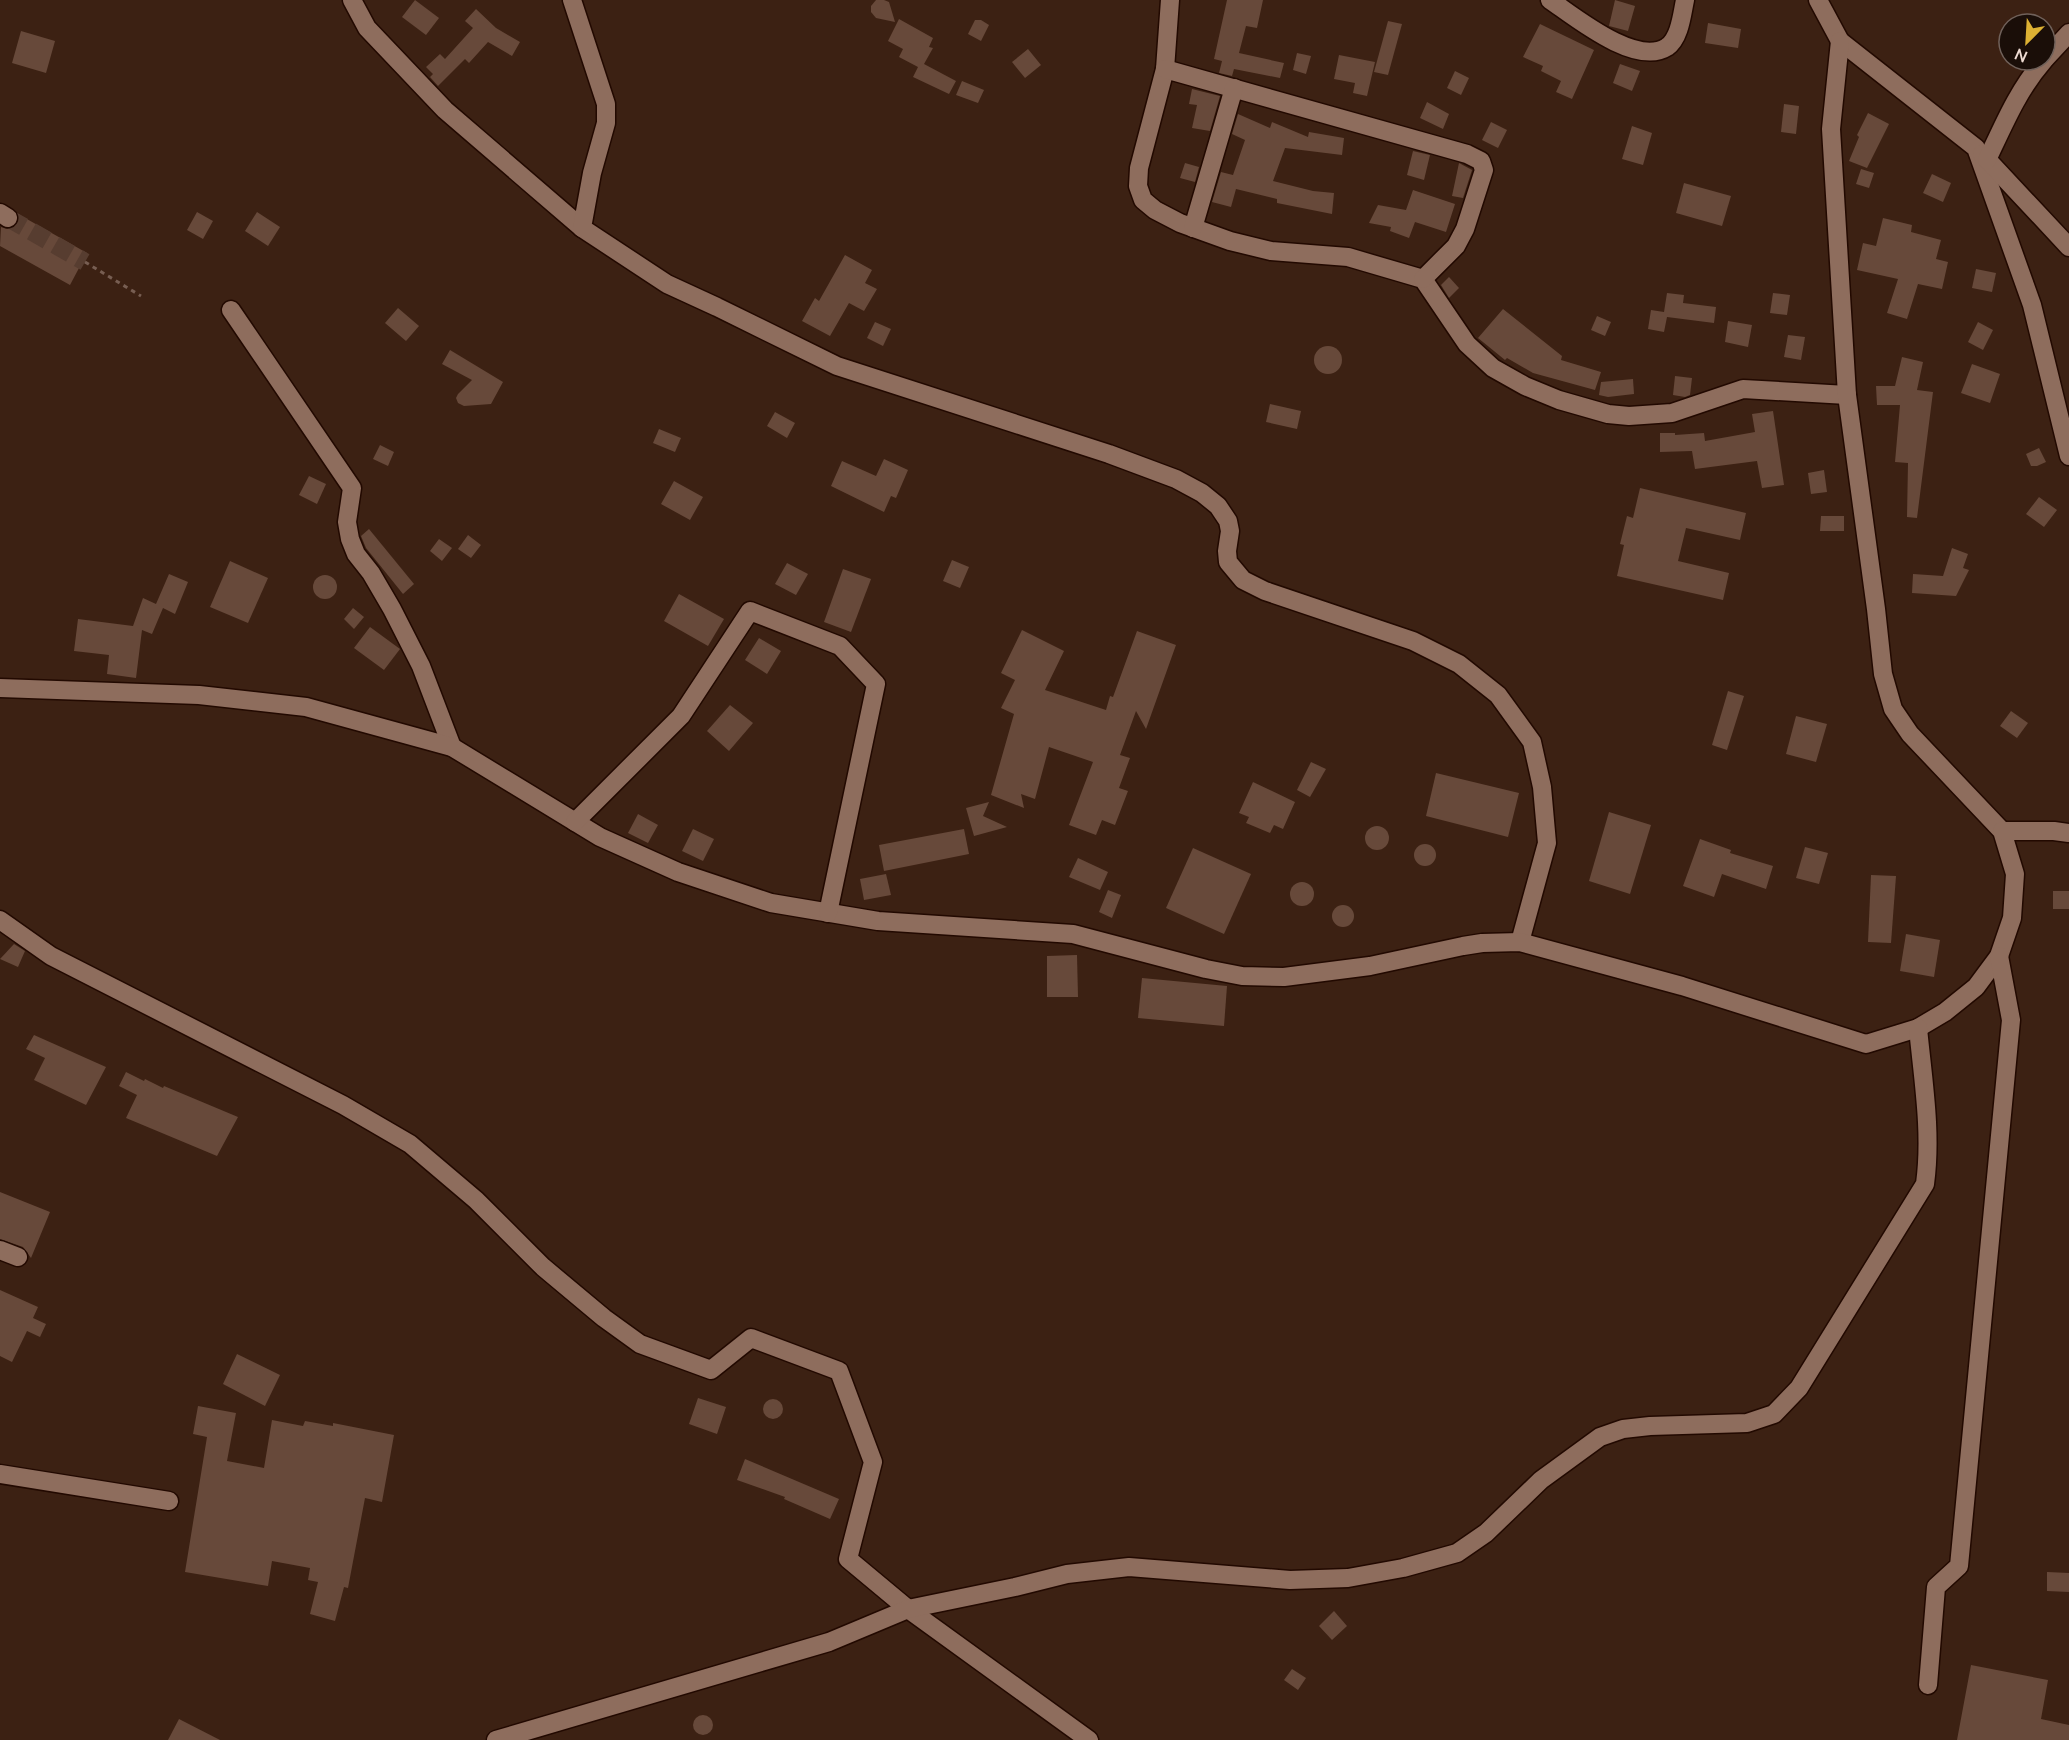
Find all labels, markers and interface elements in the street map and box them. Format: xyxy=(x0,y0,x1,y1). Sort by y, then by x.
north arrow xyxy=(1997,12,2057,72)
text: N xyxy=(2011,42,2031,67)

